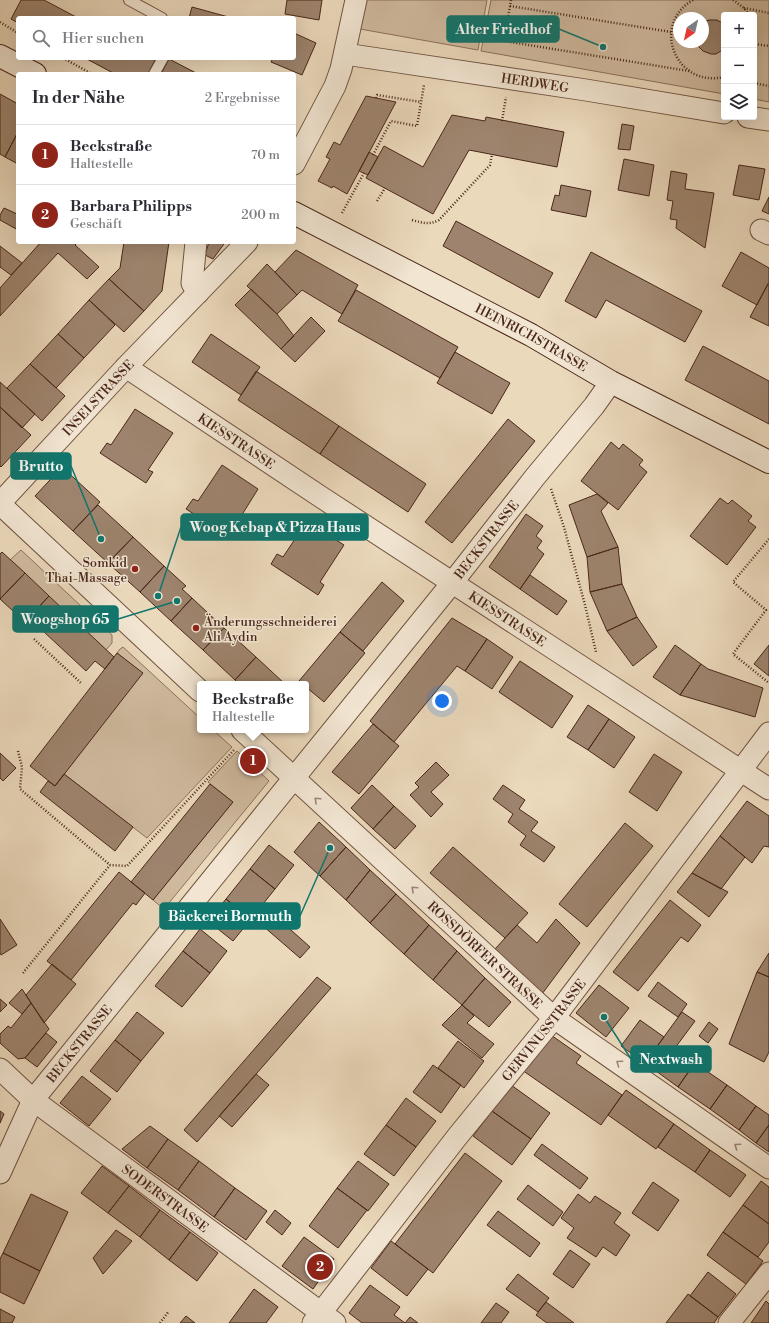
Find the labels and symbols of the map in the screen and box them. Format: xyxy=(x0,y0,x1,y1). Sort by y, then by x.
north arrow xyxy=(673,12,709,48)
callout: Alter Friedhof xyxy=(447,16,559,42)
text: Alter Friedhof xyxy=(454,21,553,39)
street label: HERDWEG xyxy=(500,70,570,96)
street label: HEINRICHSTRASSE xyxy=(472,301,590,375)
street label: INSELSTRASSE xyxy=(59,357,138,439)
street label: KIESSTRASSE xyxy=(195,410,278,473)
callout: Brutto xyxy=(11,453,71,479)
text: Brutto xyxy=(19,458,63,476)
street label: BECKSTRASSE xyxy=(451,498,523,583)
callout: Woog Kebap & Pizza Haus xyxy=(181,514,368,540)
text: Woog Kebap & Pizza Haus xyxy=(189,519,360,537)
place label: Somkid Thai-Massage xyxy=(45,555,128,586)
marker: Somkid Thai-Massage xyxy=(130,564,140,574)
street label: KIESSTRASSE xyxy=(465,588,549,651)
callout: Woogshop 65 xyxy=(13,606,118,632)
text: Woogshop 65 xyxy=(19,611,110,629)
place label: Änderungsschneiderei Ali Aydin xyxy=(203,613,337,645)
marker: Änderungsschneiderei Ali Aydin xyxy=(191,623,201,633)
your location xyxy=(432,691,452,711)
pin: 1 xyxy=(240,746,266,776)
one-way arrow xyxy=(314,798,322,805)
one-way arrow xyxy=(411,887,418,894)
street label: ROSSDÖRFER STRASSE xyxy=(424,898,545,1012)
callout: Bäckerei Bormuth xyxy=(160,903,300,929)
text: Bäckerei Bormuth xyxy=(168,908,292,926)
street label: GERVINUSSTRASSE xyxy=(499,976,590,1085)
street label: BECKSTRASSE xyxy=(43,1002,116,1087)
callout: Nextwash xyxy=(631,1046,711,1072)
text: Nextwash xyxy=(639,1051,703,1069)
one-way arrow xyxy=(616,1060,623,1068)
one-way arrow xyxy=(734,1143,741,1151)
street label: SODERSTRASSE xyxy=(118,1161,211,1236)
pin: 2 xyxy=(307,1252,333,1282)

